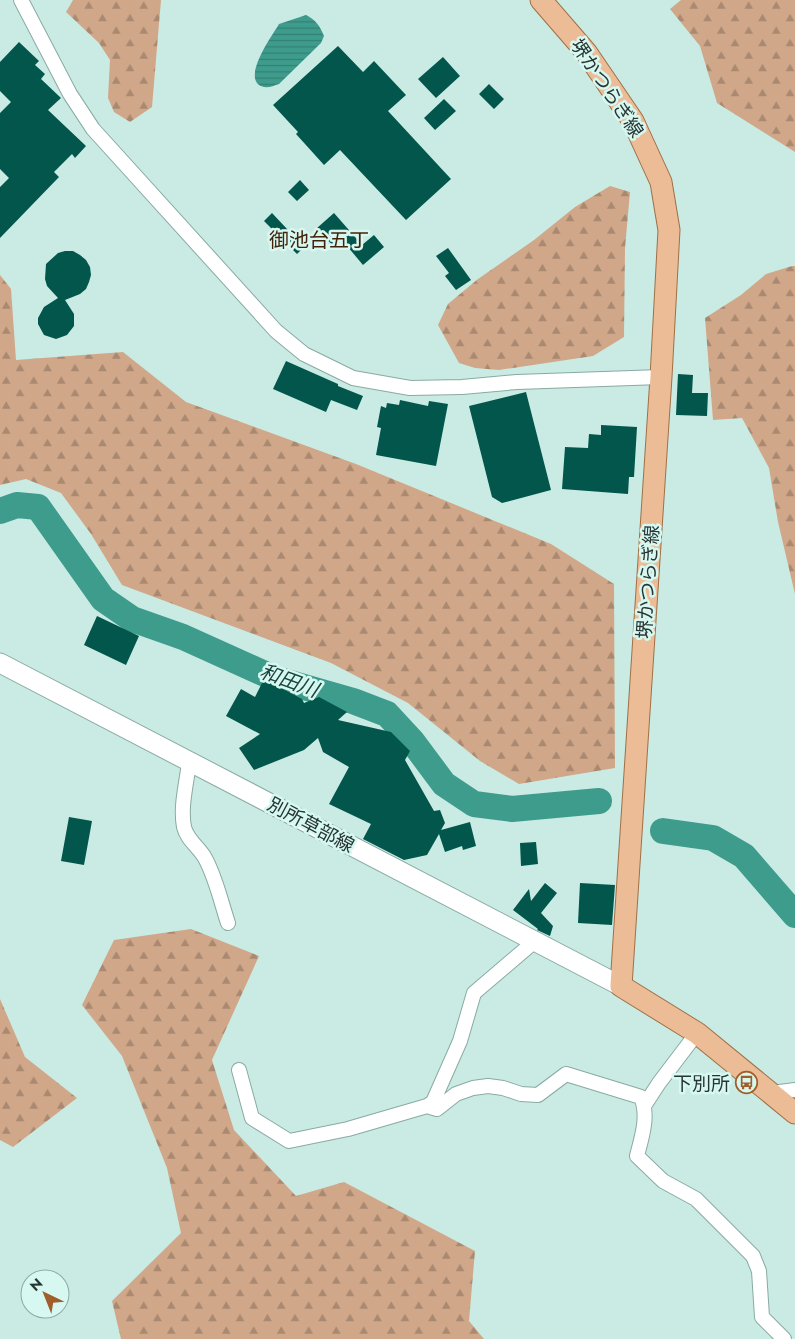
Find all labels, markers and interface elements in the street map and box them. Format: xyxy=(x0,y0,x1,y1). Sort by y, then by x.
street label: 堺かつらぎ線 xyxy=(564,33,650,143)
district label: 御池台五丁 xyxy=(269,226,369,255)
street label: 堺かつらぎ線 xyxy=(631,524,665,640)
water label: 和田川 xyxy=(256,657,324,706)
street label: 別所草部線 xyxy=(263,791,359,859)
place label: 下別所 xyxy=(673,1070,730,1097)
bus stop icon: 下別所 xyxy=(734,1071,758,1095)
north arrow xyxy=(20,1269,70,1319)
text: N xyxy=(25,1273,47,1296)

